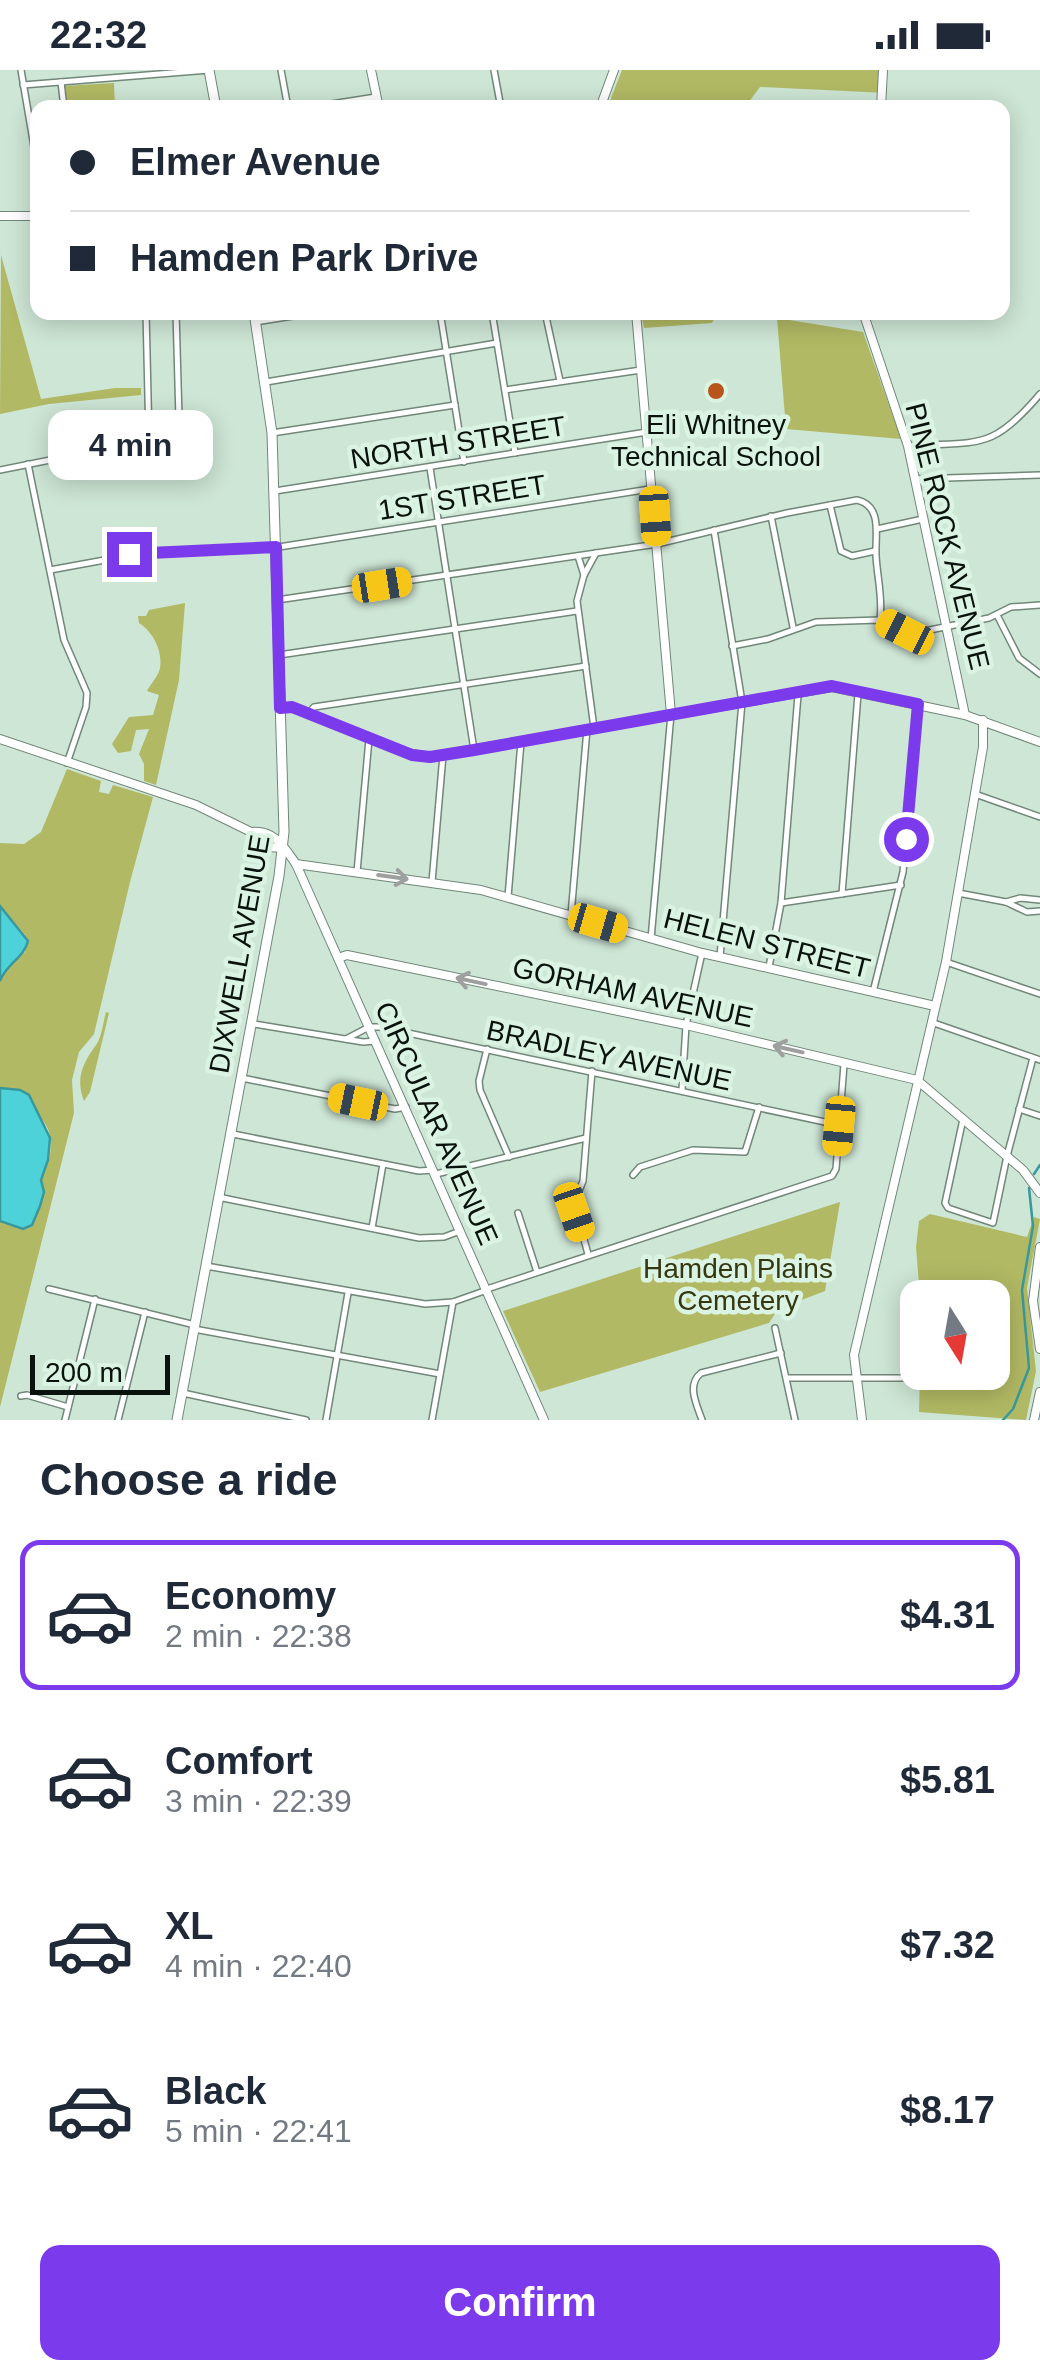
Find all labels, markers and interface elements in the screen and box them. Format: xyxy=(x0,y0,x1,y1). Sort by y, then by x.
text: 22:32 xyxy=(50,14,147,56)
text: Elmer Avenue xyxy=(130,141,381,183)
text: Hamden Park Drive xyxy=(130,237,479,279)
marker: Eli Whitney Technical School xyxy=(705,380,727,402)
street label: PINE ROCK AVENUE xyxy=(899,400,996,672)
callout: 4 min xyxy=(46,409,212,479)
place label: Eli Whitney Technical School xyxy=(611,409,821,472)
street label: NORTH STREET xyxy=(348,410,568,475)
text: 4 min xyxy=(89,427,172,463)
street label: 1ST STREET xyxy=(376,469,548,526)
car xyxy=(638,485,672,547)
route end xyxy=(107,532,152,577)
car xyxy=(350,565,414,605)
car xyxy=(871,605,939,659)
route start xyxy=(884,817,929,862)
street label: DIXWELL AVENUE xyxy=(203,833,276,1076)
one-way arrow xyxy=(376,868,408,887)
car xyxy=(565,900,631,946)
street label: HELEN STREET xyxy=(660,903,873,984)
street label: GORHAM AVENUE xyxy=(510,952,756,1033)
one-way arrow xyxy=(456,970,488,989)
street label: CIRCULAR AVENUE xyxy=(369,997,504,1249)
street label: BRADLEY AVENUE xyxy=(484,1014,734,1097)
one-way arrow xyxy=(773,1039,805,1057)
car xyxy=(326,1081,390,1123)
car xyxy=(821,1095,857,1157)
car xyxy=(550,1179,598,1245)
park label: Hamden Plains Cemetery xyxy=(643,1253,833,1316)
north arrow xyxy=(900,1280,1010,1390)
map controls xyxy=(900,1280,1010,1390)
scale bar xyxy=(30,1350,170,1394)
text: 200 m xyxy=(45,1357,123,1388)
text: Choose a ride xyxy=(40,1454,338,1505)
icon: car xyxy=(45,1570,135,1660)
text: Economy xyxy=(165,1575,336,1617)
text: $4.31 xyxy=(900,1594,995,1636)
text: 2 min · 22:38 xyxy=(165,1618,352,1654)
icon: car xyxy=(45,1735,135,1825)
text: Comfort xyxy=(165,1740,313,1782)
text: $5.81 xyxy=(900,1759,995,1801)
text: 3 min · 22:39 xyxy=(165,1783,352,1819)
icon: car xyxy=(45,1900,135,1990)
text: XL xyxy=(165,1905,214,1947)
text: $7.32 xyxy=(900,1924,995,1966)
text: 4 min · 22:40 xyxy=(165,1948,352,1984)
icon: car xyxy=(45,2065,135,2155)
text: Black xyxy=(165,2070,266,2112)
text: $8.17 xyxy=(900,2089,995,2131)
text: 5 min · 22:41 xyxy=(165,2113,352,2149)
button: Confirm xyxy=(40,2245,1000,2360)

